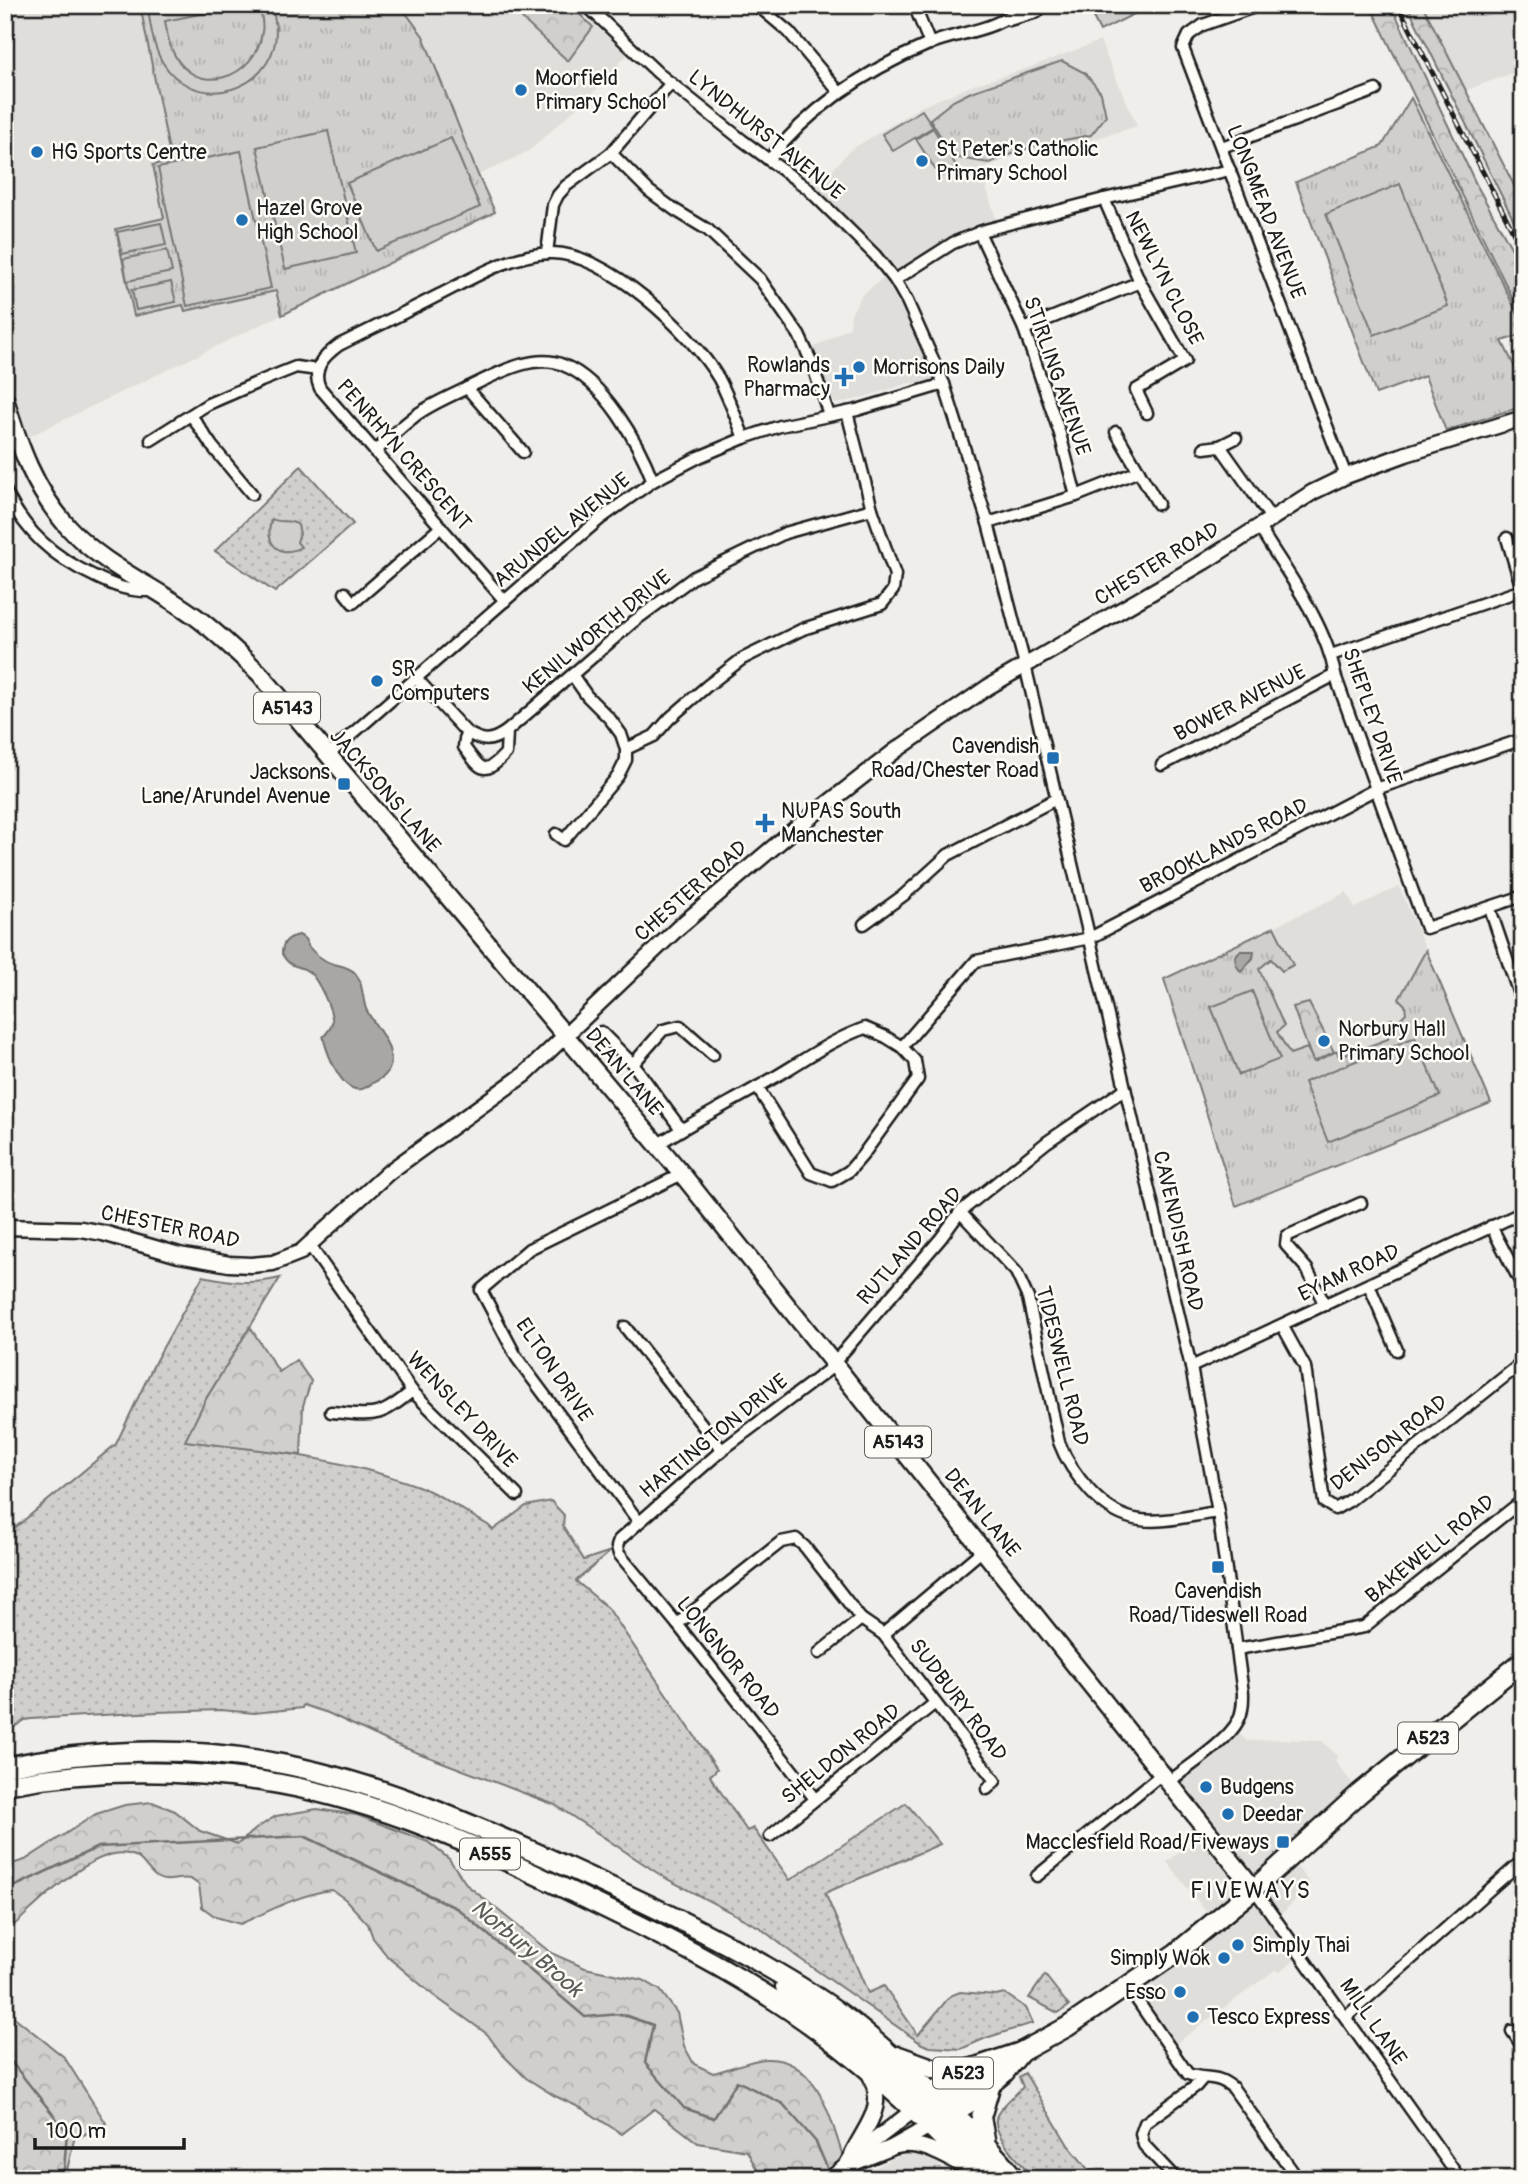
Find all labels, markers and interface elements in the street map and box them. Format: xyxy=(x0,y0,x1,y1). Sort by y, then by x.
street label: LYNDHURST AVENUE xyxy=(682,64,850,206)
place label: Moorfield Primary School xyxy=(535,65,667,116)
marker: Moorfield Primary School xyxy=(513,82,529,98)
street label: LONGMEAD AVENUE xyxy=(1220,121,1312,303)
place label: St Peter's Catholic Primary School xyxy=(936,136,1099,187)
place label: HG Sports Centre xyxy=(51,139,207,166)
marker: HG Sports Centre xyxy=(29,144,45,160)
marker: St Peter's Catholic Primary School xyxy=(914,153,930,169)
place label: Hazel Grove High School xyxy=(256,195,363,246)
street label: NEWLYN CLOSE xyxy=(1119,206,1209,350)
marker: Hazel Grove High School xyxy=(234,212,250,228)
street label: STIRLING AVENUE xyxy=(1017,293,1097,459)
place label: Rowlands Pharmacy xyxy=(743,352,831,403)
place label: Morrisons Daily xyxy=(873,354,1005,381)
marker: Morrisons Daily xyxy=(851,359,867,375)
marker: Rowlands Pharmacy xyxy=(836,369,852,385)
street label: PENRHYN CRESCENT xyxy=(331,374,477,537)
street label: ARUNDEL AVENUE xyxy=(488,467,636,593)
street label: CHESTER ROAD xyxy=(1090,516,1224,612)
street label: KENILWORTH DRIVE xyxy=(517,564,677,700)
street label: SHEPLEY DRIVE xyxy=(1336,644,1408,788)
place label: SR Computers xyxy=(391,656,490,707)
street label: BOWER AVENUE xyxy=(1169,658,1311,748)
marker: SR Computers xyxy=(369,673,385,689)
road number: A5143 xyxy=(254,692,320,723)
street label: JACKSONS LANE xyxy=(323,723,447,859)
place label: Cavendish Road/Chester Road xyxy=(871,733,1039,784)
marker: Cavendish Road/Chester Road xyxy=(1045,750,1061,766)
place label: Jacksons Lane/Arundel Avenue xyxy=(141,759,331,810)
marker: Jacksons Lane/Arundel Avenue xyxy=(336,776,352,792)
street label: BROOKLANDS ROAD xyxy=(1135,792,1313,900)
place label: NUPAS South Manchester xyxy=(781,798,901,849)
marker: NUPAS South Manchester xyxy=(755,813,775,833)
street label: CHESTER ROAD xyxy=(629,835,753,947)
place label: Norbury Hall Primary School xyxy=(1338,1016,1470,1067)
street label: DEAN LANE xyxy=(579,1022,669,1122)
marker: Norbury Hall Primary School xyxy=(1316,1033,1332,1049)
street label: CAVENDISH ROAD xyxy=(1146,1148,1210,1314)
street label: RUTLAND ROAD xyxy=(851,1182,969,1310)
street label: CHESTER ROAD xyxy=(98,1199,242,1255)
street label: EYAM ROAD xyxy=(1294,1238,1404,1308)
street label: TIDESWELL ROAD xyxy=(1029,1284,1095,1448)
street label: ELTON DRIVE xyxy=(509,1313,599,1427)
street label: WENSLEY DRIVE xyxy=(401,1346,523,1474)
street label: HARTINGTON DRIVE xyxy=(634,1368,794,1504)
street label: DENISON ROAD xyxy=(1325,1389,1453,1497)
road number: A5143 xyxy=(865,1426,931,1458)
street label: DEAN LANE xyxy=(938,1463,1026,1563)
street label: BAKEWELL ROAD xyxy=(1360,1489,1500,1609)
marker: Cavendish Road/Tideswell Road xyxy=(1210,1559,1226,1575)
place label: Cavendish Road/Tideswell Road xyxy=(1128,1578,1308,1629)
street label: LONGNOR ROAD xyxy=(670,1591,786,1725)
street label: SUDBURY ROAD xyxy=(903,1633,1013,1767)
street label: SHELDON ROAD xyxy=(776,1698,906,1810)
road number: A523 xyxy=(1398,1722,1458,1754)
place label: Budgens xyxy=(1220,1774,1295,1801)
marker: Budgens xyxy=(1198,1779,1214,1795)
place label: Deedar xyxy=(1242,1801,1304,1828)
marker: Deedar xyxy=(1220,1806,1236,1822)
place label: Macclesfield Road/Fiveways xyxy=(1025,1829,1270,1856)
marker: Macclesfield Road/Fiveways xyxy=(1275,1834,1291,1850)
road number: A555 xyxy=(460,1838,520,1870)
district label: FIVEWAYS xyxy=(1190,1876,1312,1905)
water label: Norbury Brook xyxy=(465,1893,591,2005)
place label: Simply Thai xyxy=(1252,1932,1350,1959)
marker: Simply Thai xyxy=(1230,1937,1246,1953)
place label: Simply Wok xyxy=(1109,1945,1210,1972)
marker: Simply Wok xyxy=(1216,1950,1232,1966)
street label: MILL LANE xyxy=(1333,1973,1413,2071)
place label: Esso xyxy=(1125,1979,1166,2006)
marker: Esso xyxy=(1172,1984,1188,2000)
place label: Tesco Express xyxy=(1207,2004,1331,2031)
marker: Tesco Express xyxy=(1185,2009,1201,2025)
road number: A523 xyxy=(933,2058,993,2088)
scale bar xyxy=(35,2107,184,2151)
text: 100 m xyxy=(46,2118,106,2145)

